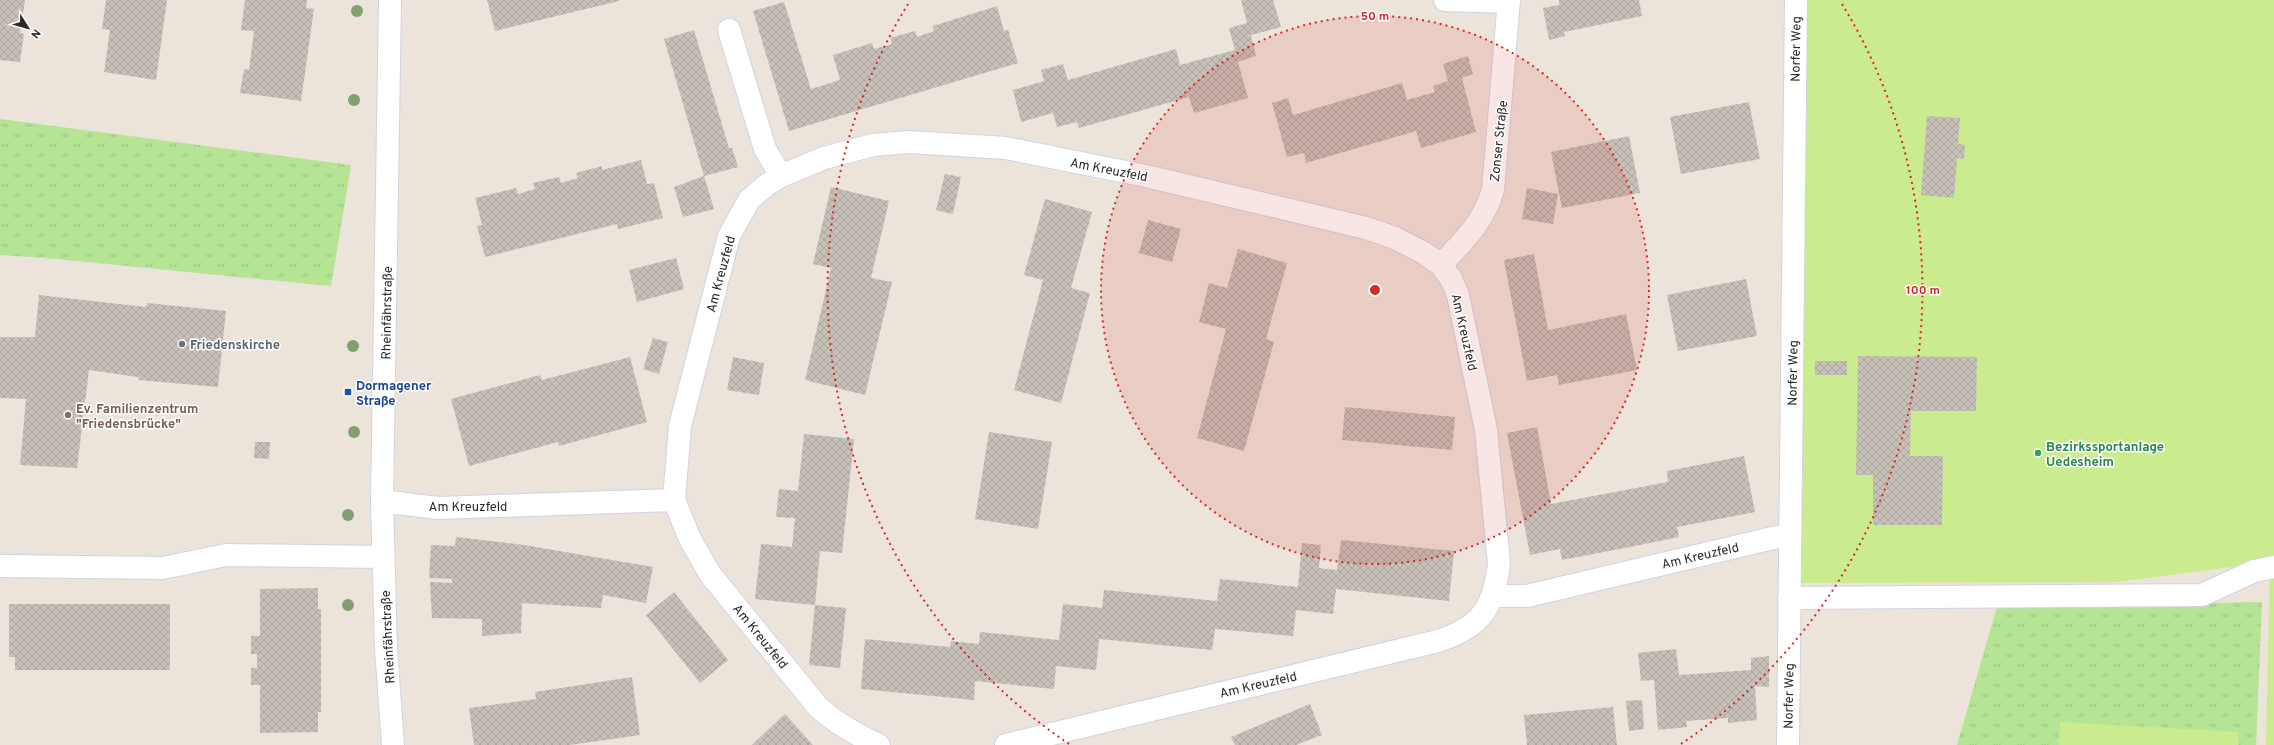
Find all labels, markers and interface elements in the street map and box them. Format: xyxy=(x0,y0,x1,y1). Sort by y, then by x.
north arrow xyxy=(8,8,48,48)
text: 50 m xyxy=(1361,9,1389,25)
street label: Norfer Weg xyxy=(1788,16,1806,82)
text: N xyxy=(27,26,43,41)
street label: Zonser Straße xyxy=(1488,100,1512,183)
street label: Am Kreuzfeld xyxy=(1068,156,1149,186)
street label: Am Kreuzfeld xyxy=(704,234,740,315)
street label: Rheinfährstraße xyxy=(379,266,397,360)
centre of rings xyxy=(1368,283,1382,297)
text: 100 m xyxy=(1906,283,1940,299)
street label: Am Kreuzfeld xyxy=(1446,292,1480,373)
place label: Friedenskirche xyxy=(190,338,280,354)
marker: Friedenskirche xyxy=(177,339,187,349)
street label: Norfer Weg xyxy=(1785,340,1803,406)
place label: Dormagener Straße xyxy=(356,379,432,410)
marker: Dormagener Straße xyxy=(343,387,353,397)
place label: Ev. Familienzentrum "Friedensbrücke" xyxy=(76,402,198,433)
marker: Ev. Familienzentrum "Friedensbrücke" xyxy=(63,410,73,420)
place label: Bezirkssportanlage Uedesheim xyxy=(2046,440,2164,471)
marker: Bezirkssportanlage Uedesheim xyxy=(2033,448,2043,458)
street label: Am Kreuzfeld xyxy=(429,500,507,516)
street label: Am Kreuzfeld xyxy=(1660,540,1741,574)
street label: Rheinfährstraße xyxy=(379,590,399,684)
street label: Am Kreuzfeld xyxy=(728,602,790,673)
street label: Norfer Weg xyxy=(1781,663,1799,729)
street label: Am Kreuzfeld xyxy=(1218,669,1299,703)

